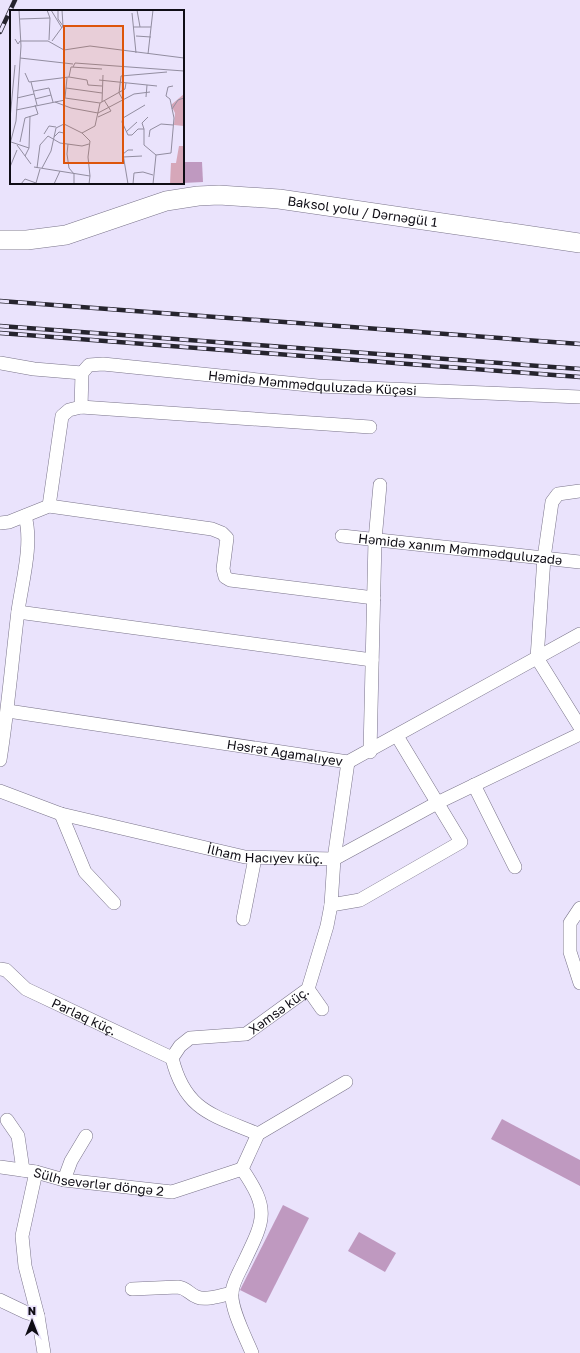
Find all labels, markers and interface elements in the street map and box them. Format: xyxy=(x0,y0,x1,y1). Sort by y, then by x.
inset map xyxy=(10,10,184,184)
street label: Baksol yolu / Dərnəgül 1 xyxy=(287,192,439,230)
street label: Həmidə Məmmədquluzadə Küçəsi xyxy=(207,367,417,398)
street label: Həmidə xanım Məmmədquluzadə xyxy=(357,530,563,568)
street label: Həsrət Ağamalıyev xyxy=(226,736,345,769)
street label: İlham Hacıyev küç. xyxy=(206,840,324,867)
street label: Xəmsə küç. xyxy=(245,983,312,1038)
street label: Parlaq küç. xyxy=(49,994,119,1039)
street label: Sülhsevərlər döngə 2 xyxy=(32,1164,165,1199)
north arrow xyxy=(12,1301,52,1341)
text: N xyxy=(28,1304,36,1317)

